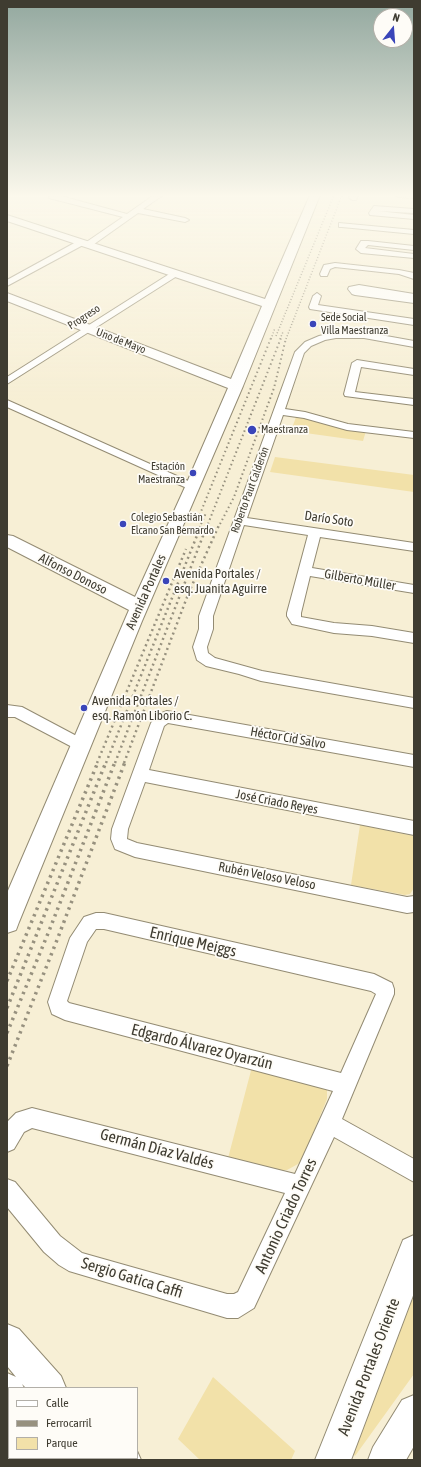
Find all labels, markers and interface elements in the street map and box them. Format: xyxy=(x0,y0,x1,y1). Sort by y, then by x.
north arrow xyxy=(373,8,413,48)
text: N xyxy=(391,11,401,24)
street label: Progreso xyxy=(65,302,103,332)
place label: Sede Social Villa Maestranza xyxy=(321,311,388,337)
marker: Sede Social Villa Maestranza xyxy=(308,319,318,329)
street label: Uno de Mayo xyxy=(94,325,148,357)
place label: Maestranza xyxy=(261,423,308,437)
marker: Maestranza xyxy=(246,424,258,436)
street label: Roberto Paut Calderón xyxy=(228,445,272,535)
place label: Estación Maestranza xyxy=(138,460,185,486)
marker: Estación Maestranza xyxy=(188,468,198,478)
street label: Darío Soto xyxy=(303,508,355,530)
place label: Colegio Sebastián Elcano San Bernardo xyxy=(131,511,214,537)
marker: Colegio Sebastián Elcano San Bernardo xyxy=(118,519,128,529)
street label: Alfonso Donoso xyxy=(36,550,110,598)
street label: Avenida Portales xyxy=(123,552,169,632)
place label: Avenida Portales / esq. Juanita Aguirre xyxy=(174,566,267,597)
street label: Gilberto Müller xyxy=(323,566,397,594)
marker: Avenida Portales / esq. Juanita Aguirre xyxy=(161,576,171,586)
place label: Avenida Portales / esq. Ramón Liborio C. xyxy=(92,693,192,724)
marker: Avenida Portales / esq. Ramón Liborio C. xyxy=(79,703,89,713)
street label: Héctor Cid Salvo xyxy=(249,724,327,752)
street label: José Criado Reyes xyxy=(235,786,319,818)
street label: Rubén Veloso Veloso xyxy=(217,859,317,893)
street label: Enrique Meiggs xyxy=(148,923,238,961)
street label: Edgardo Álvarez Oyarzún xyxy=(129,1020,275,1074)
street label: Germán Díaz Valdés xyxy=(98,1125,216,1173)
street label: Antonio Criado Torres xyxy=(251,1155,321,1277)
street label: Sergio Gatica Caffi xyxy=(79,1253,185,1303)
street label: Avenida Portales Oriente xyxy=(334,1296,404,1438)
legend xyxy=(8,1387,138,1459)
text: Calle xyxy=(46,1396,69,1410)
text: Ferrocarril xyxy=(46,1416,92,1430)
text: Parque xyxy=(46,1436,78,1450)

